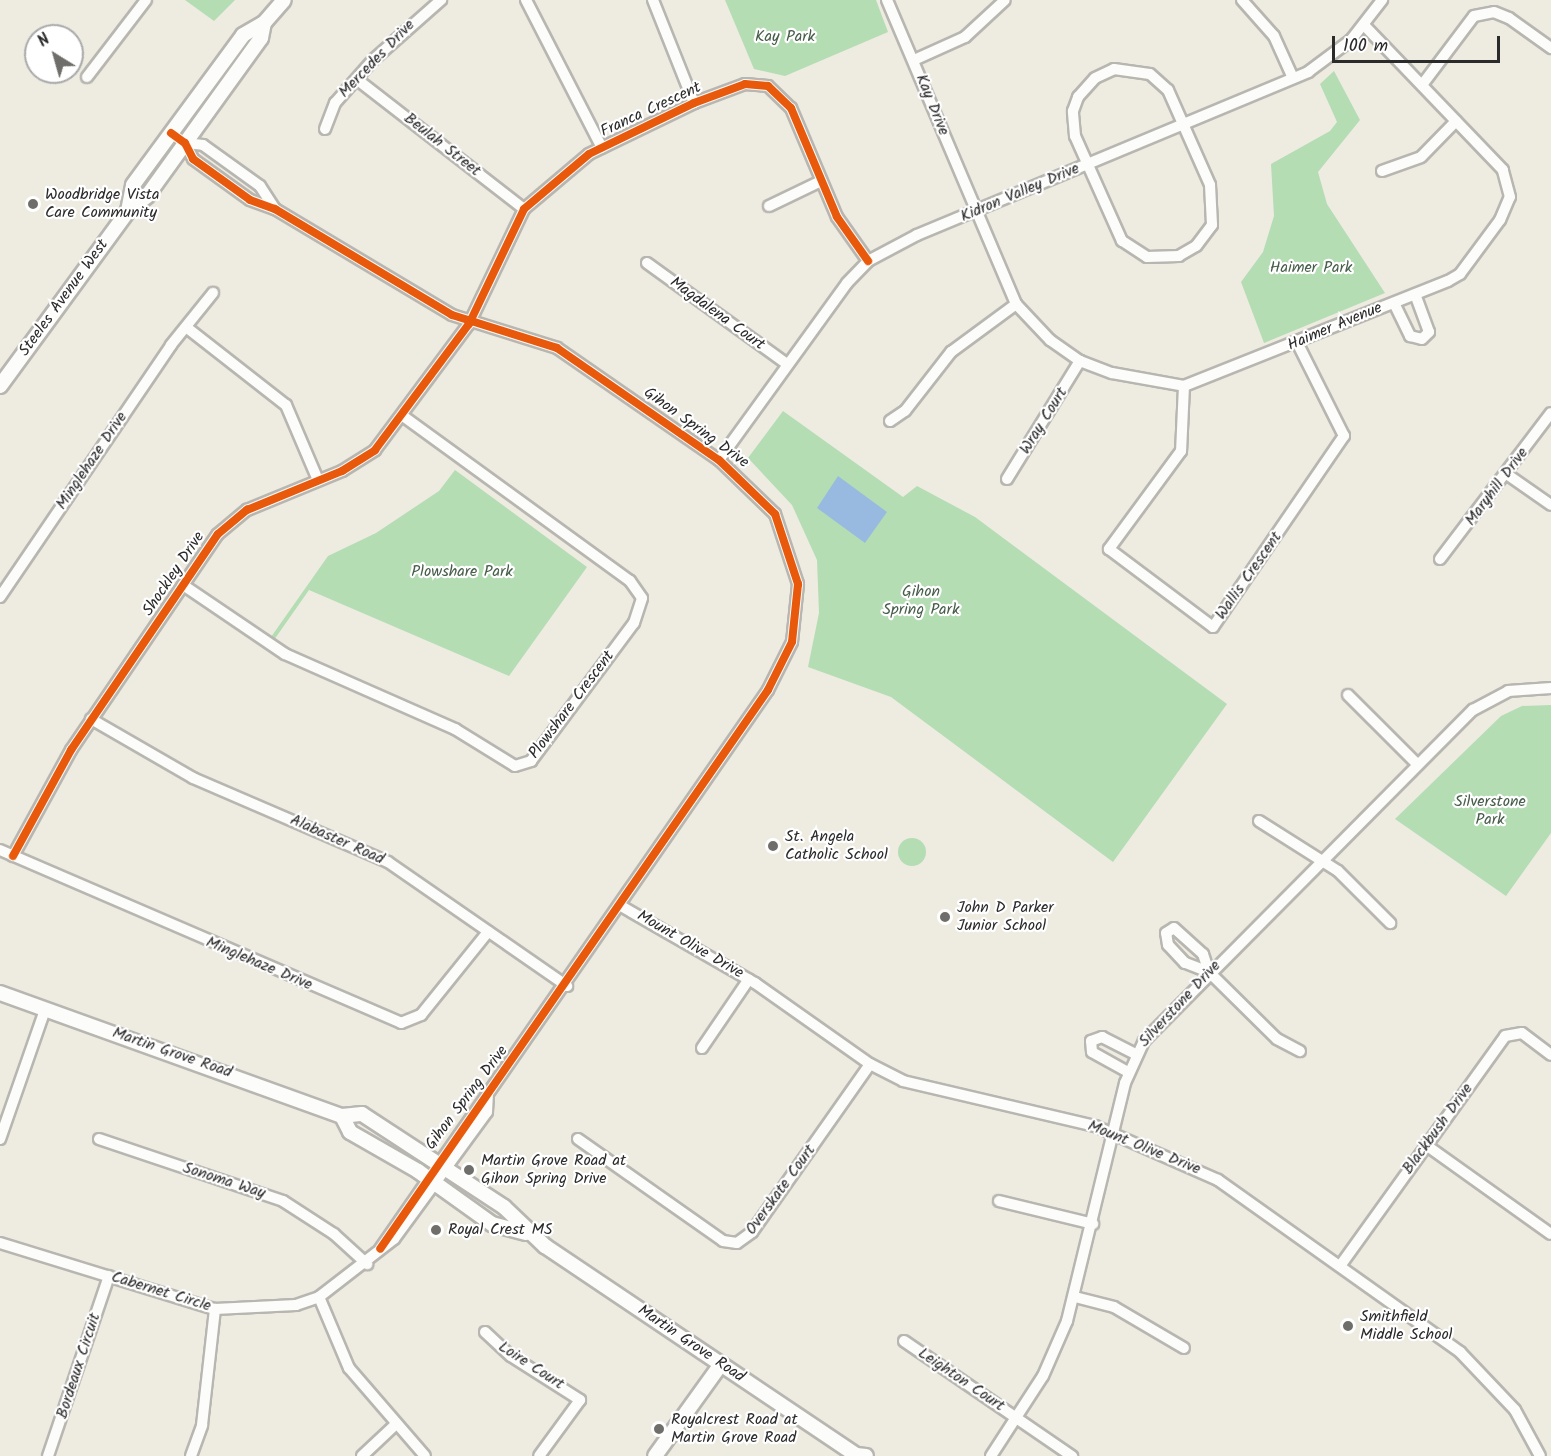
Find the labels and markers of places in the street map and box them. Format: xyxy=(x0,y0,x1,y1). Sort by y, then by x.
place label: Woodbridge Vista Care Community xyxy=(45,185,160,223)
marker: Woodbridge Vista Care Community xyxy=(26,197,40,211)
place label: St. Angela Catholic School xyxy=(785,827,888,865)
marker: St. Angela Catholic School xyxy=(766,839,780,853)
place label: John D Parker Junior School xyxy=(957,898,1053,936)
marker: John D Parker Junior School xyxy=(938,910,952,924)
place label: Martin Grove Road at Gihon Spring Drive xyxy=(481,1151,626,1189)
marker: Martin Grove Road at Gihon Spring Drive xyxy=(462,1163,476,1177)
place label: Royal Crest MS xyxy=(448,1220,553,1240)
marker: Royal Crest MS xyxy=(429,1223,443,1237)
place label: Smithfield Middle School xyxy=(1360,1307,1453,1345)
marker: Smithfield Middle School xyxy=(1341,1319,1355,1333)
place label: Royalcrest Road at Martin Grove Road xyxy=(671,1410,798,1448)
marker: Royalcrest Road at Martin Grove Road xyxy=(652,1422,666,1436)

